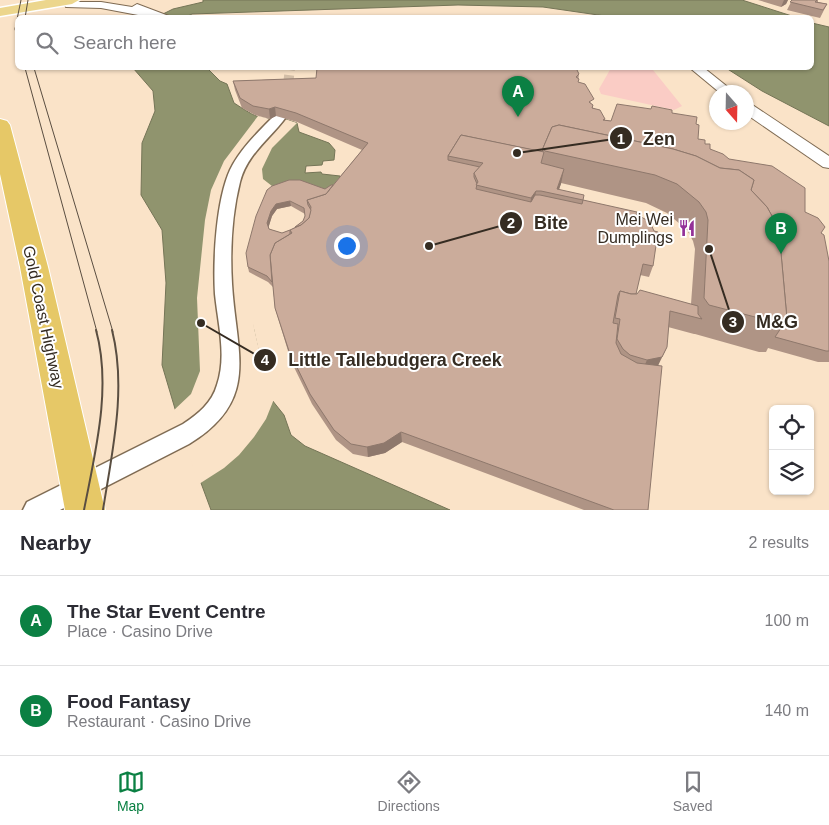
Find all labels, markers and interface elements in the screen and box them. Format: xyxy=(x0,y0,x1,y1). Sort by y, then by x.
search box xyxy=(15,15,814,70)
icon: search xyxy=(33,29,61,57)
text: Search here xyxy=(73,32,177,53)
pin: A xyxy=(502,76,534,117)
north arrow xyxy=(709,85,754,130)
callout: Zen xyxy=(608,122,685,155)
text: Zen xyxy=(643,129,675,149)
text: 1 xyxy=(617,130,625,147)
callout: Bite xyxy=(499,206,578,239)
place label: Mei Wei Dumplings xyxy=(597,211,673,246)
text: Bite xyxy=(534,213,568,233)
pin: B xyxy=(765,213,797,254)
text: 2 xyxy=(507,214,515,231)
restaurant icon: Mei Wei Dumplings xyxy=(677,218,697,238)
your location xyxy=(334,233,360,259)
street label: Gold Coast Highway xyxy=(20,244,67,390)
callout: M&G xyxy=(721,305,808,338)
text: M&G xyxy=(756,312,798,332)
text: 3 xyxy=(729,313,737,330)
callout: Little Tallebudgera Creek xyxy=(253,344,511,377)
text: Little Tallebudgera Creek xyxy=(288,350,503,370)
text: 4 xyxy=(261,351,270,368)
map controls xyxy=(769,405,814,495)
button: locate xyxy=(769,405,814,450)
button: layers xyxy=(769,450,814,495)
text: Nearby xyxy=(20,531,91,554)
text: 2 results xyxy=(749,534,809,551)
text: The Star Event Centre xyxy=(67,601,266,622)
text: A xyxy=(30,612,42,629)
text: 100 m xyxy=(765,612,809,629)
text: Place · Casino Drive xyxy=(67,623,213,640)
text: Food Fantasy xyxy=(67,691,191,712)
text: B xyxy=(30,702,42,719)
text: 140 m xyxy=(765,702,809,719)
text: Restaurant · Casino Drive xyxy=(67,713,251,730)
tab: Map xyxy=(117,768,145,814)
tab: Directions xyxy=(378,768,440,814)
tab: Saved xyxy=(673,768,712,814)

